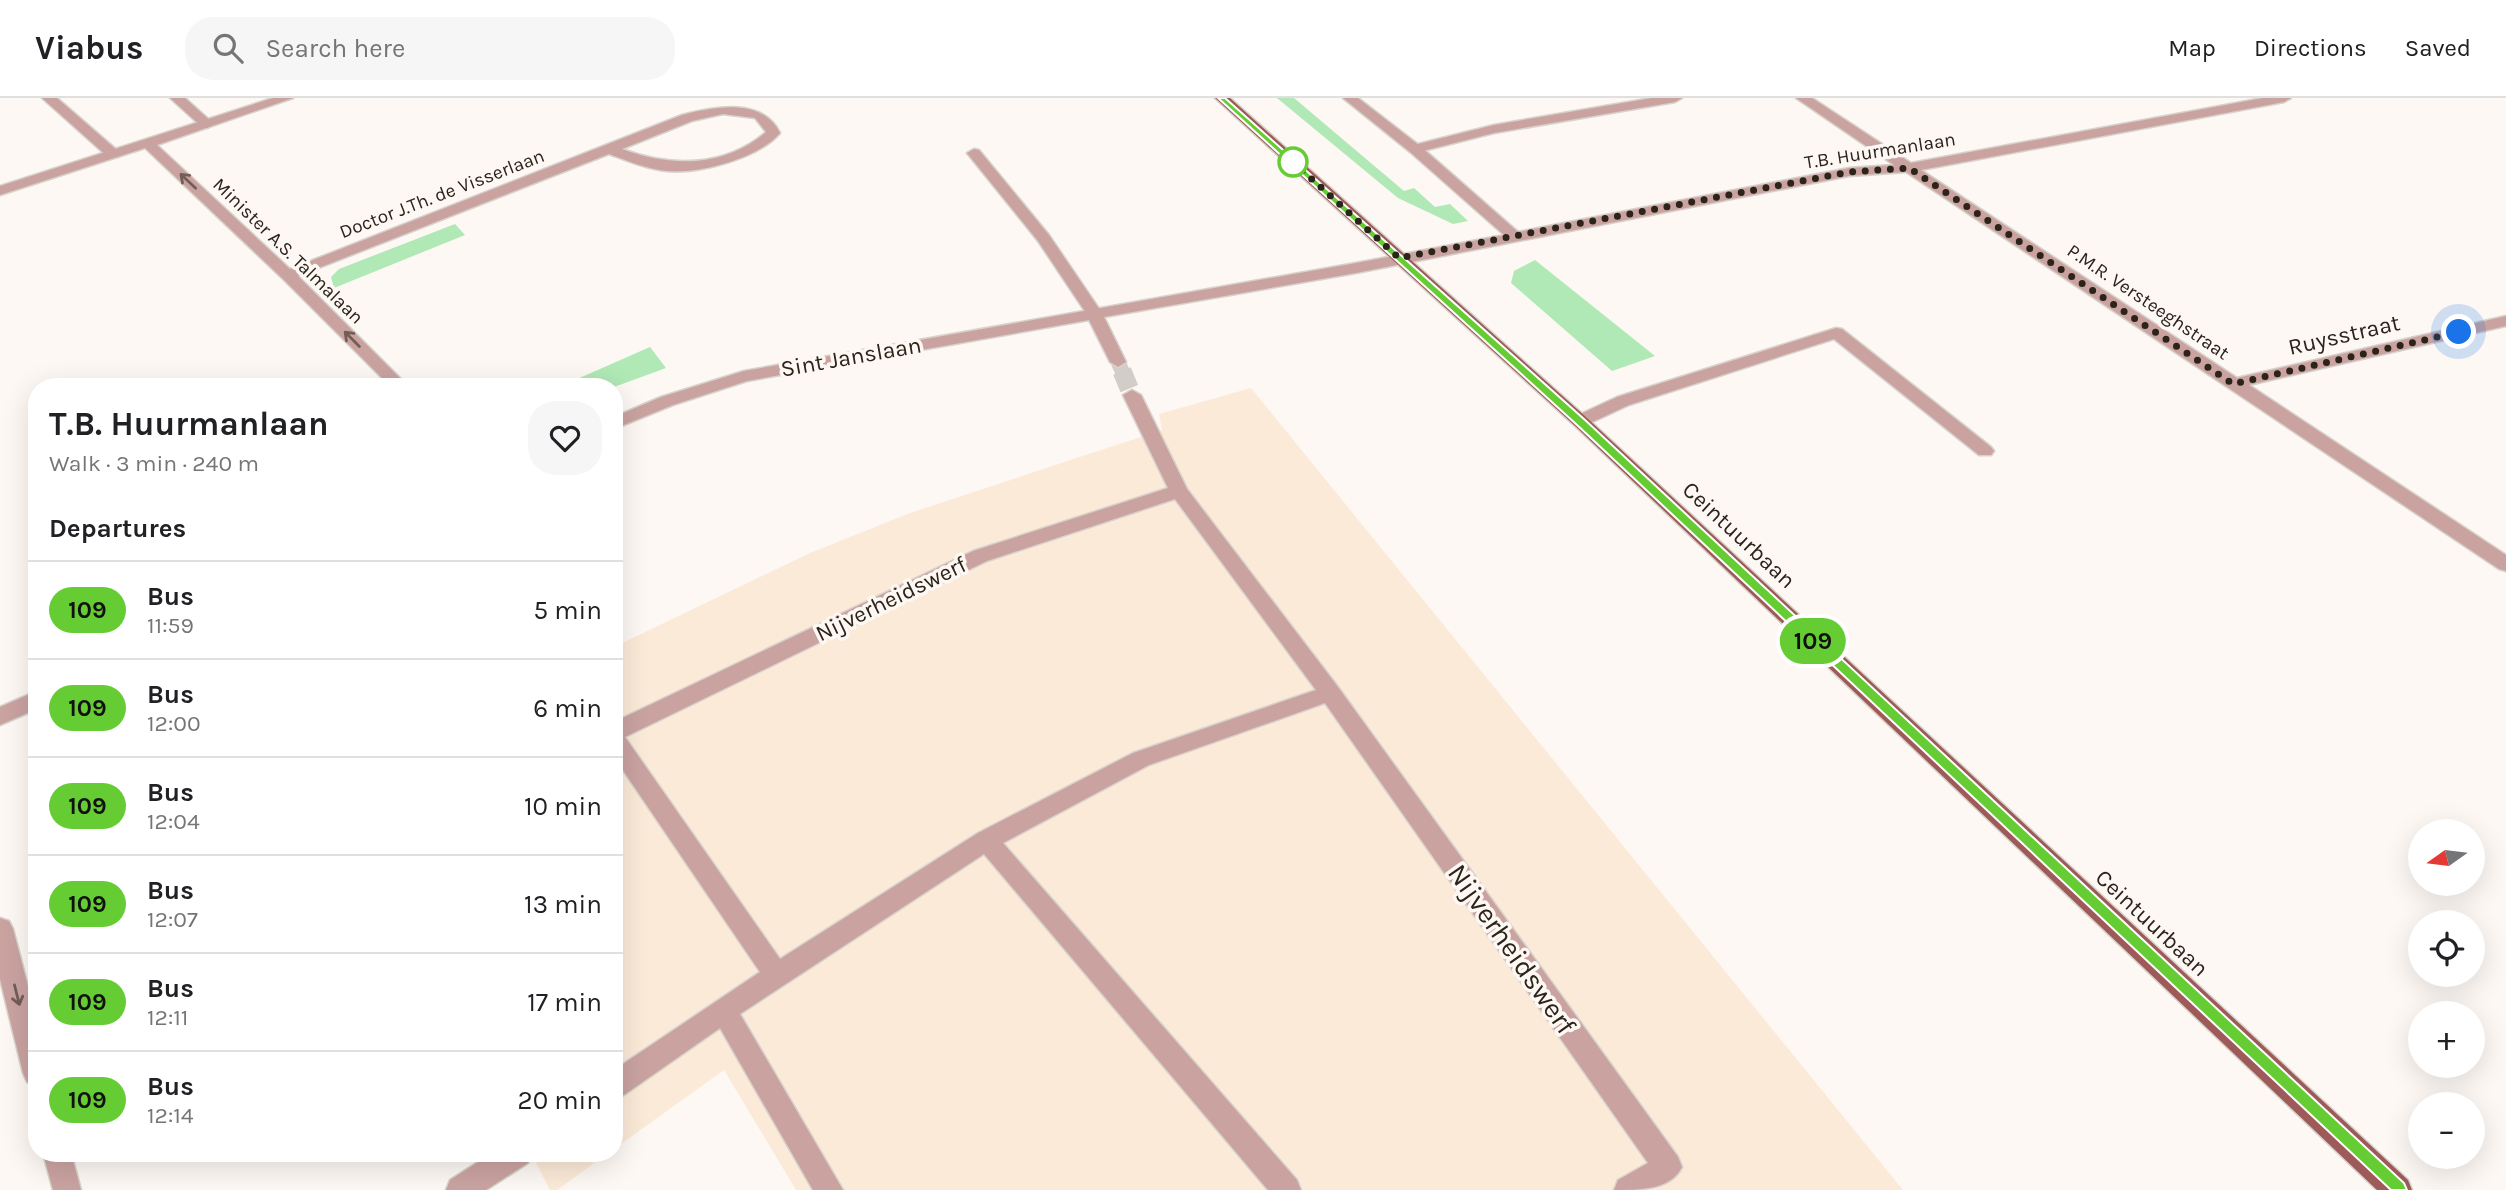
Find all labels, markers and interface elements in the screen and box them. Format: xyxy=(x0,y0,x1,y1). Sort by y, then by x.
search box xyxy=(185,17,675,80)
text: Viabus xyxy=(35,29,143,67)
icon: search xyxy=(209,29,247,67)
text: Search here xyxy=(265,33,405,64)
text: Map xyxy=(2168,34,2216,62)
text: Directions xyxy=(2254,34,2367,62)
text: Saved xyxy=(2405,34,2471,62)
street label: T.B. Huurmanlaan xyxy=(1803,128,1957,174)
street label: Doctor J.Th. de Visserlaan xyxy=(336,145,548,243)
unlabelled marker xyxy=(1278,147,1308,177)
one-way arrow xyxy=(180,173,197,190)
street label: Minister A.S. Talmalaan xyxy=(208,173,368,329)
street label: P.M.R. Versteeghstraat xyxy=(2063,240,2233,364)
street label: Ruysstraat xyxy=(2286,309,2403,361)
your location xyxy=(2441,314,2476,349)
one-way arrow xyxy=(344,330,361,347)
street label: Sint Janslaan xyxy=(779,331,923,383)
button: heart xyxy=(528,401,602,475)
text: T.B. Huurmanlaan xyxy=(49,405,328,443)
text: Walk · 3 min · 240 m xyxy=(49,450,259,477)
street label: Ceintuurbaan xyxy=(1677,476,1801,594)
text: Departures xyxy=(49,513,186,544)
street label: Nijverheidswerf xyxy=(811,551,971,647)
text: Bus xyxy=(147,581,194,612)
text: 5 min xyxy=(533,595,602,626)
text: 109 xyxy=(68,596,107,624)
text: 11:59 xyxy=(147,612,194,639)
line badge: 109 xyxy=(1773,618,1853,664)
text: 109 xyxy=(1794,627,1832,655)
text: Bus xyxy=(147,679,194,710)
text: 6 min xyxy=(533,693,602,724)
text: 109 xyxy=(68,694,107,722)
text: 12:00 xyxy=(147,710,201,737)
text: Bus xyxy=(147,777,194,808)
text: 10 min xyxy=(524,791,602,822)
text: 109 xyxy=(68,792,107,820)
text: 12:04 xyxy=(147,808,200,835)
north arrow xyxy=(2408,819,2485,896)
map controls xyxy=(2408,819,2485,1169)
street label: Nijverheidswerf xyxy=(1441,858,1583,1041)
street label: Ceintuurbaan xyxy=(2090,864,2214,982)
text: Bus xyxy=(147,875,194,906)
text: 13 min xyxy=(524,889,602,920)
text: 109 xyxy=(68,890,107,918)
text: 12:07 xyxy=(147,906,198,933)
button: locate xyxy=(2408,910,2485,987)
text: Bus xyxy=(147,973,194,1004)
one-way arrow xyxy=(11,984,24,1006)
text: 17 min xyxy=(527,987,602,1018)
text: 109 xyxy=(68,988,107,1016)
button: + xyxy=(2408,1001,2485,1078)
text: 12:11 xyxy=(147,1004,188,1031)
text: Bus xyxy=(147,1071,194,1102)
text: 20 min xyxy=(518,1085,602,1116)
text: 109 xyxy=(68,1086,107,1114)
button: − xyxy=(2408,1092,2485,1169)
text: 12:14 xyxy=(147,1102,194,1129)

